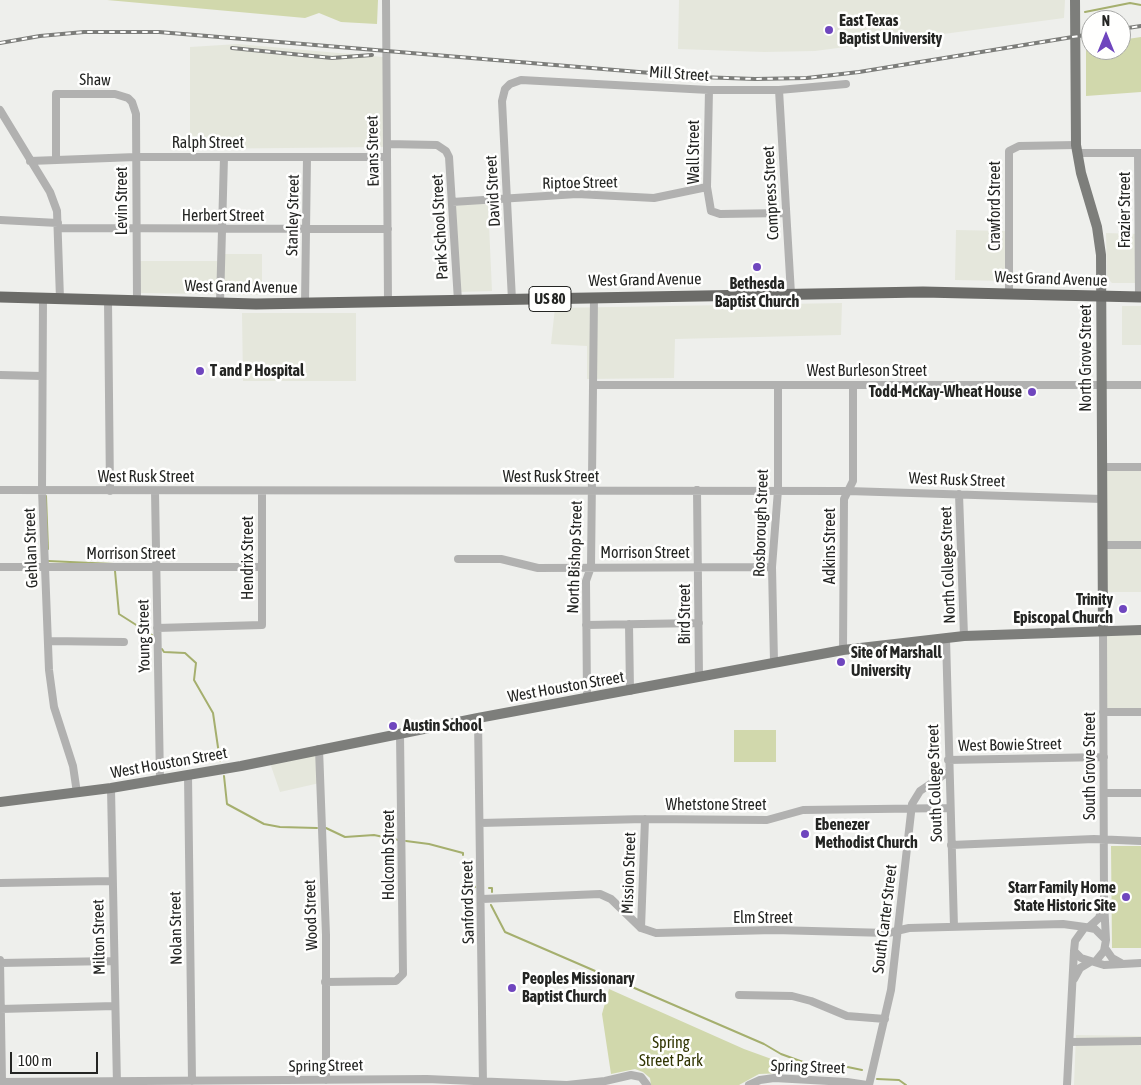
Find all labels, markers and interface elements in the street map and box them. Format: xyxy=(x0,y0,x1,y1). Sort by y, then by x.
north arrow xyxy=(1081,10,1131,60)
place label: East Texas Baptist University xyxy=(839,11,942,49)
text: N xyxy=(1102,13,1110,29)
marker: East Texas Baptist University xyxy=(823,24,835,36)
street label: Mill Street xyxy=(648,62,710,86)
street label: Shaw xyxy=(79,70,111,90)
street label: Evans Street xyxy=(363,115,383,187)
street label: Wall Street xyxy=(684,120,704,184)
street label: Ralph Street xyxy=(172,133,244,153)
street label: Compress Street xyxy=(759,145,783,241)
street label: David Street xyxy=(482,155,504,227)
street label: Crawford Street xyxy=(985,161,1005,251)
street label: Levin Street xyxy=(112,167,132,235)
street label: Frazier Street xyxy=(1115,172,1135,248)
street label: Riptoe Street xyxy=(542,173,618,193)
street label: Stanley Street xyxy=(283,174,303,256)
street label: Park School Street xyxy=(428,174,452,280)
street label: Herbert Street xyxy=(182,206,264,226)
marker: Bethesda Baptist Church xyxy=(751,261,763,273)
street label: West Grand Avenue xyxy=(994,267,1108,291)
street label: West Grand Avenue xyxy=(588,269,702,291)
place label: Bethesda Baptist Church xyxy=(715,274,799,312)
street label: West Grand Avenue xyxy=(184,276,298,298)
road number: US 80 xyxy=(529,286,571,312)
street label: North Grove Street xyxy=(1076,304,1096,412)
place label: T and P Hospital xyxy=(210,361,304,381)
street label: West Burleson Street xyxy=(807,361,927,381)
marker: T and P Hospital xyxy=(194,365,206,377)
place label: Todd-McKay-Wheat House xyxy=(869,382,1022,402)
marker: Todd-McKay-Wheat House xyxy=(1026,386,1038,398)
street label: West Rusk Street xyxy=(98,467,194,487)
street label: West Rusk Street xyxy=(503,467,599,487)
street label: Rosborough Street xyxy=(750,469,772,577)
street label: West Rusk Street xyxy=(908,469,1006,491)
street label: North Bishop Street xyxy=(563,500,587,614)
street label: North College Street xyxy=(936,506,960,624)
street label: Gehlan Street xyxy=(20,508,42,588)
street label: Adkins Street xyxy=(820,508,840,584)
street label: Hendrix Street xyxy=(238,516,258,600)
street label: Morrison Street xyxy=(600,543,690,563)
street label: Morrison Street xyxy=(86,544,176,564)
street label: Bird Street xyxy=(675,584,695,644)
place label: Trinity Episcopal Church xyxy=(1013,590,1113,628)
street label: Young Street xyxy=(134,599,154,673)
marker: Trinity Episcopal Church xyxy=(1117,603,1129,615)
place label: Site of Marshall University xyxy=(851,643,942,681)
marker: Site of Marshall University xyxy=(835,656,847,668)
street label: West Houston Street xyxy=(506,667,626,707)
street label: South Grove Street xyxy=(1080,712,1100,820)
place label: Austin School xyxy=(403,716,482,736)
marker: Austin School xyxy=(387,720,399,732)
street label: South College Street xyxy=(923,724,947,842)
street label: West Bowie Street xyxy=(958,734,1062,756)
street label: West Houston Street xyxy=(109,743,229,783)
street label: Whetstone Street xyxy=(665,795,767,815)
street label: Holcomb Street xyxy=(379,810,399,900)
place label: Ebenezer Methodist Church xyxy=(815,815,918,853)
marker: Ebenezer Methodist Church xyxy=(799,828,811,840)
street label: Mission Street xyxy=(618,832,640,914)
street label: Sanford Street xyxy=(458,860,478,944)
street label: South Carter Street xyxy=(869,864,901,974)
place label: Starr Family Home State Historic Site xyxy=(1008,878,1116,916)
street label: Wood Street xyxy=(300,879,322,951)
street label: Nolan Street xyxy=(166,891,186,965)
marker: Starr Family Home State Historic Site xyxy=(1120,891,1132,903)
street label: Milton Street xyxy=(89,899,109,975)
street label: Elm Street xyxy=(733,908,793,928)
place label: Peoples Missionary Baptist Church xyxy=(522,969,635,1007)
marker: Peoples Missionary Baptist Church xyxy=(506,982,518,994)
park label: Spring Street Park xyxy=(639,1033,703,1071)
scale bar xyxy=(12,1042,100,1074)
text: 100 m xyxy=(18,1052,52,1069)
street label: Spring Street xyxy=(289,1056,363,1076)
street label: Spring Street xyxy=(770,1056,846,1078)

